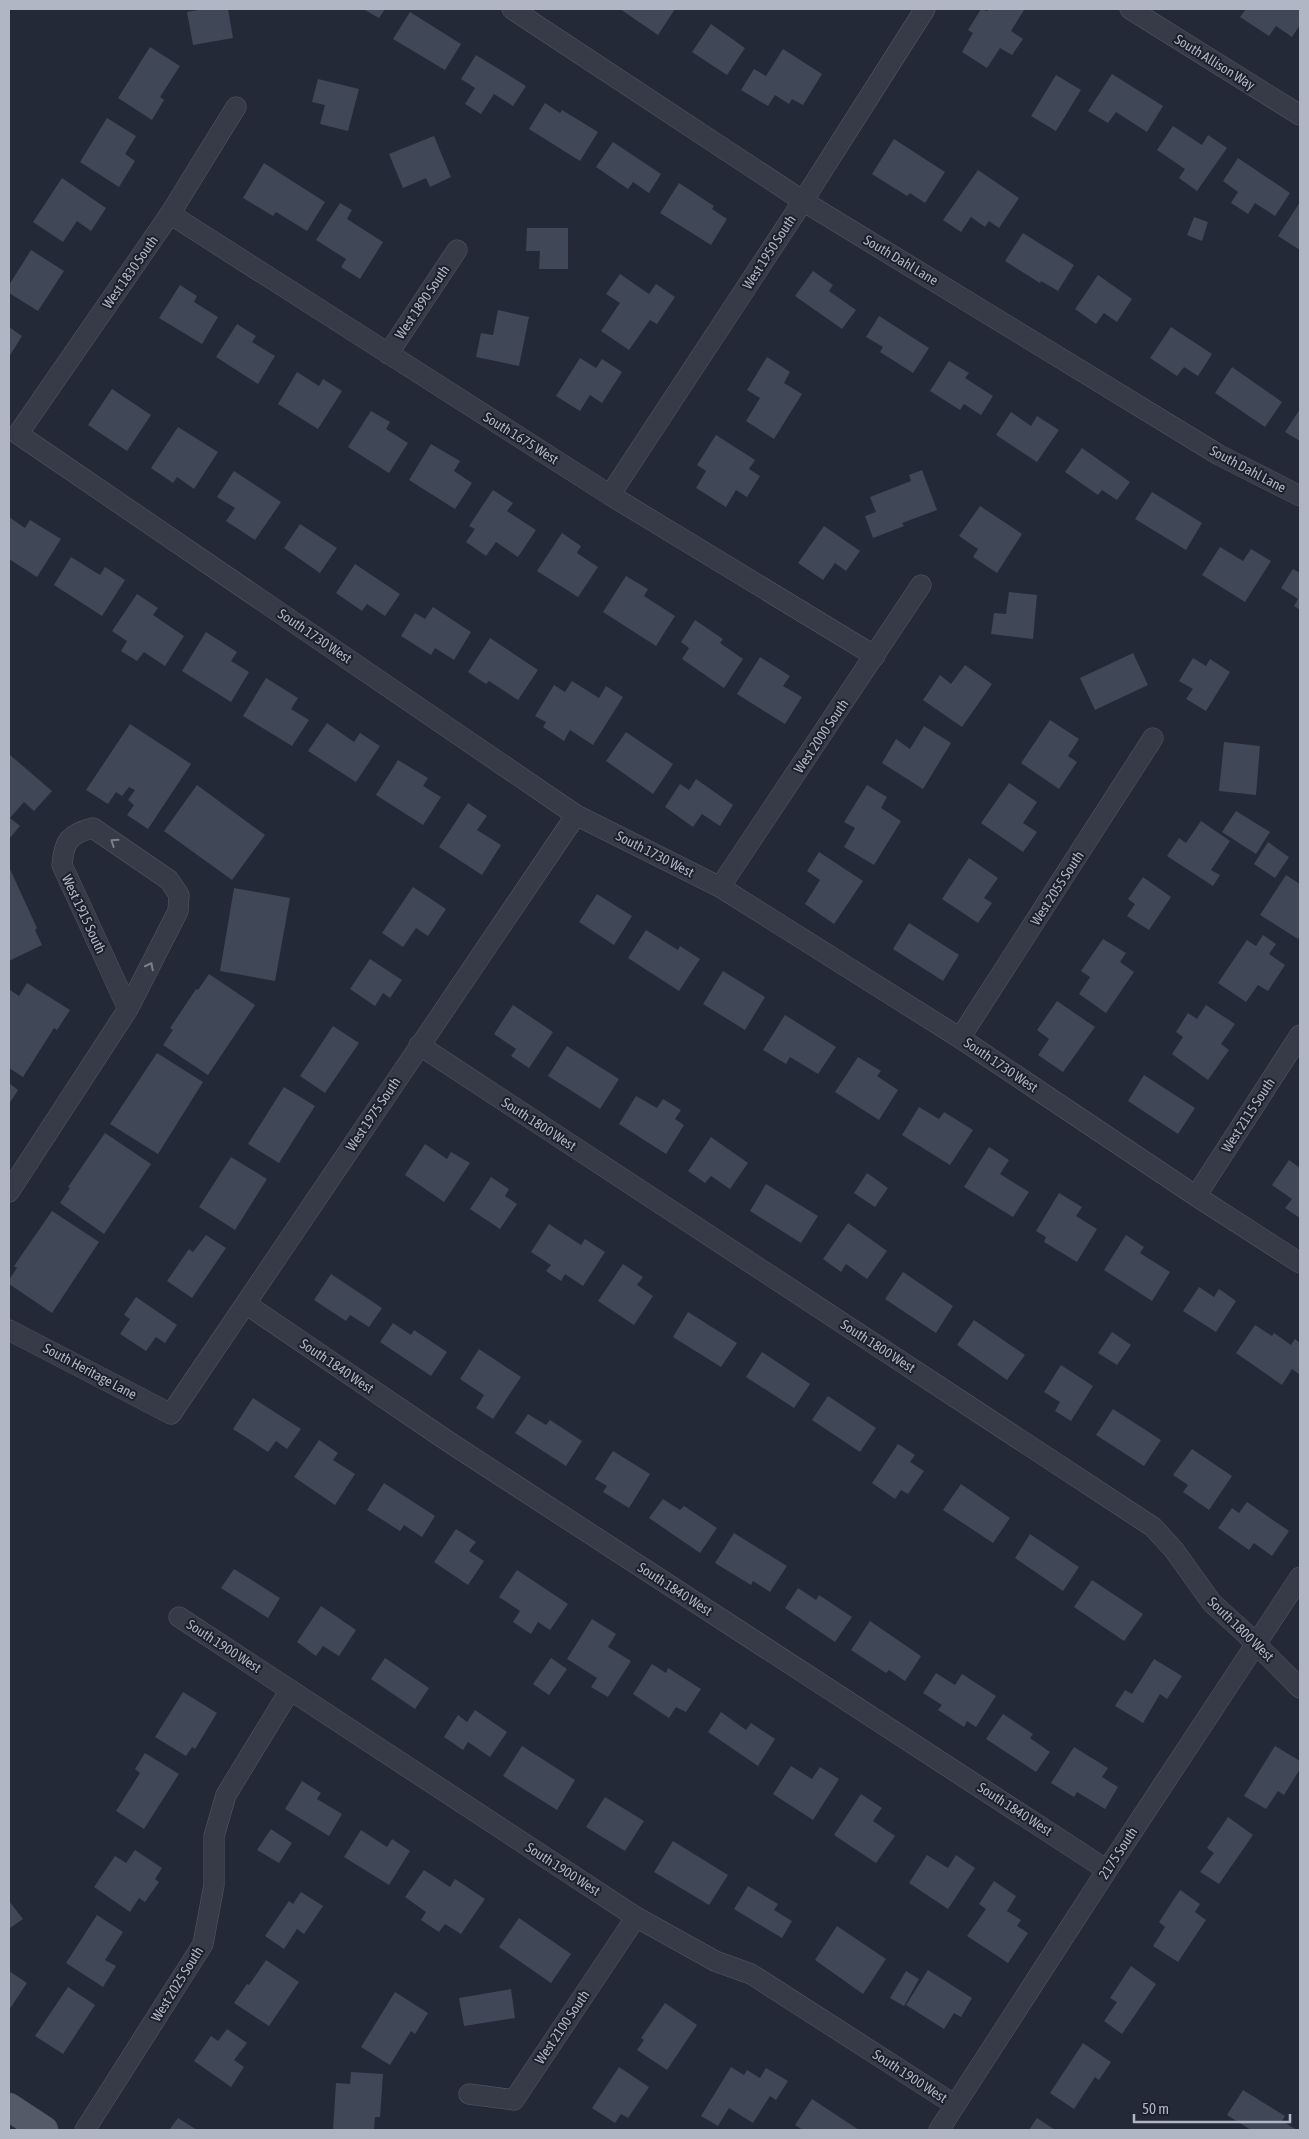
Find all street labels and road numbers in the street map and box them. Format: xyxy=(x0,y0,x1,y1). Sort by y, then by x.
street label: South Allison Way xyxy=(1172,31,1258,93)
street label: West 1950 South xyxy=(739,212,799,292)
street label: West 1830 South xyxy=(99,232,161,312)
street label: South Dahl Lane xyxy=(861,232,941,288)
street label: West 1890 South xyxy=(392,262,452,342)
street label: South 1675 West xyxy=(481,409,561,467)
street label: South Dahl Lane xyxy=(1207,442,1289,496)
street label: South 1730 West xyxy=(275,606,355,666)
street label: West 2000 South xyxy=(791,696,851,776)
street label: South 1730 West xyxy=(613,828,697,880)
street label: West 2055 South xyxy=(1027,848,1087,928)
street label: West 1915 South xyxy=(59,872,109,956)
street label: South 1730 West xyxy=(961,1035,1041,1095)
street label: West 1975 South xyxy=(343,1074,403,1154)
street label: West 2115 South xyxy=(1218,1075,1278,1155)
street label: South 1800 West xyxy=(499,1094,579,1154)
street label: South 1800 West xyxy=(838,1316,918,1376)
street label: South 1840 West xyxy=(297,1336,377,1396)
street label: South Heritage Lane xyxy=(41,1340,139,1402)
street label: South 1840 West xyxy=(635,1559,715,1619)
street label: South 1800 West xyxy=(1205,1594,1277,1664)
street label: South 1900 West xyxy=(184,1616,264,1676)
street label: South 1840 West xyxy=(975,1779,1055,1839)
street label: 2175 South xyxy=(1095,1824,1141,1882)
street label: South 1900 West xyxy=(523,1839,603,1899)
street label: West 2025 South xyxy=(148,1944,206,2024)
street label: West 2100 South xyxy=(532,1987,592,2067)
street label: South 1900 West xyxy=(870,2046,950,2106)

